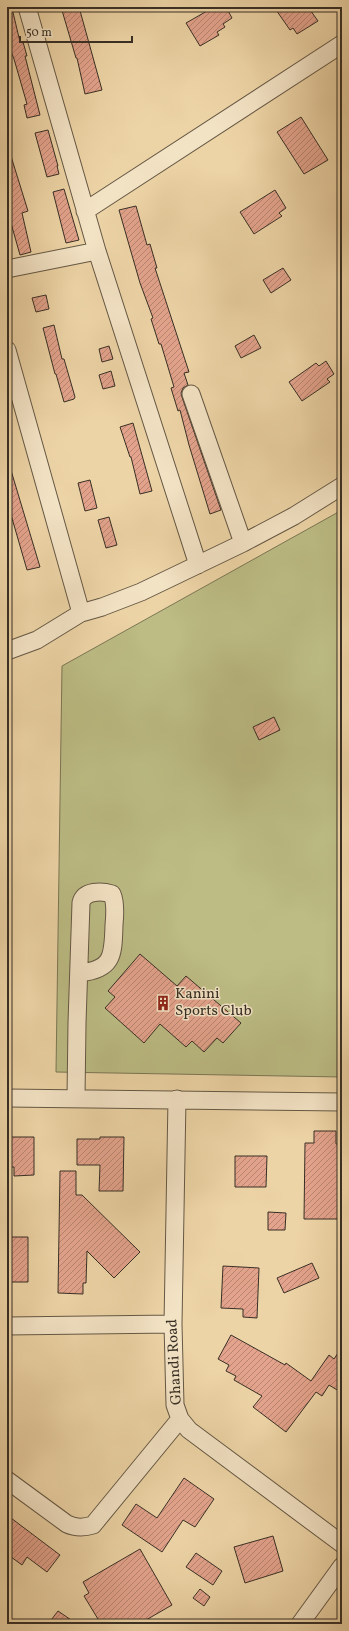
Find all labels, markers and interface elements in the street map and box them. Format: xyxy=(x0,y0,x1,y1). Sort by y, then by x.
scale bar xyxy=(20,18,132,44)
text: 50 m xyxy=(26,25,52,41)
place label: Kanini Sports Club xyxy=(175,984,252,1022)
building icon: Kanini Sports Club xyxy=(154,994,172,1012)
street label: Ghandi Road xyxy=(162,1318,188,1406)

